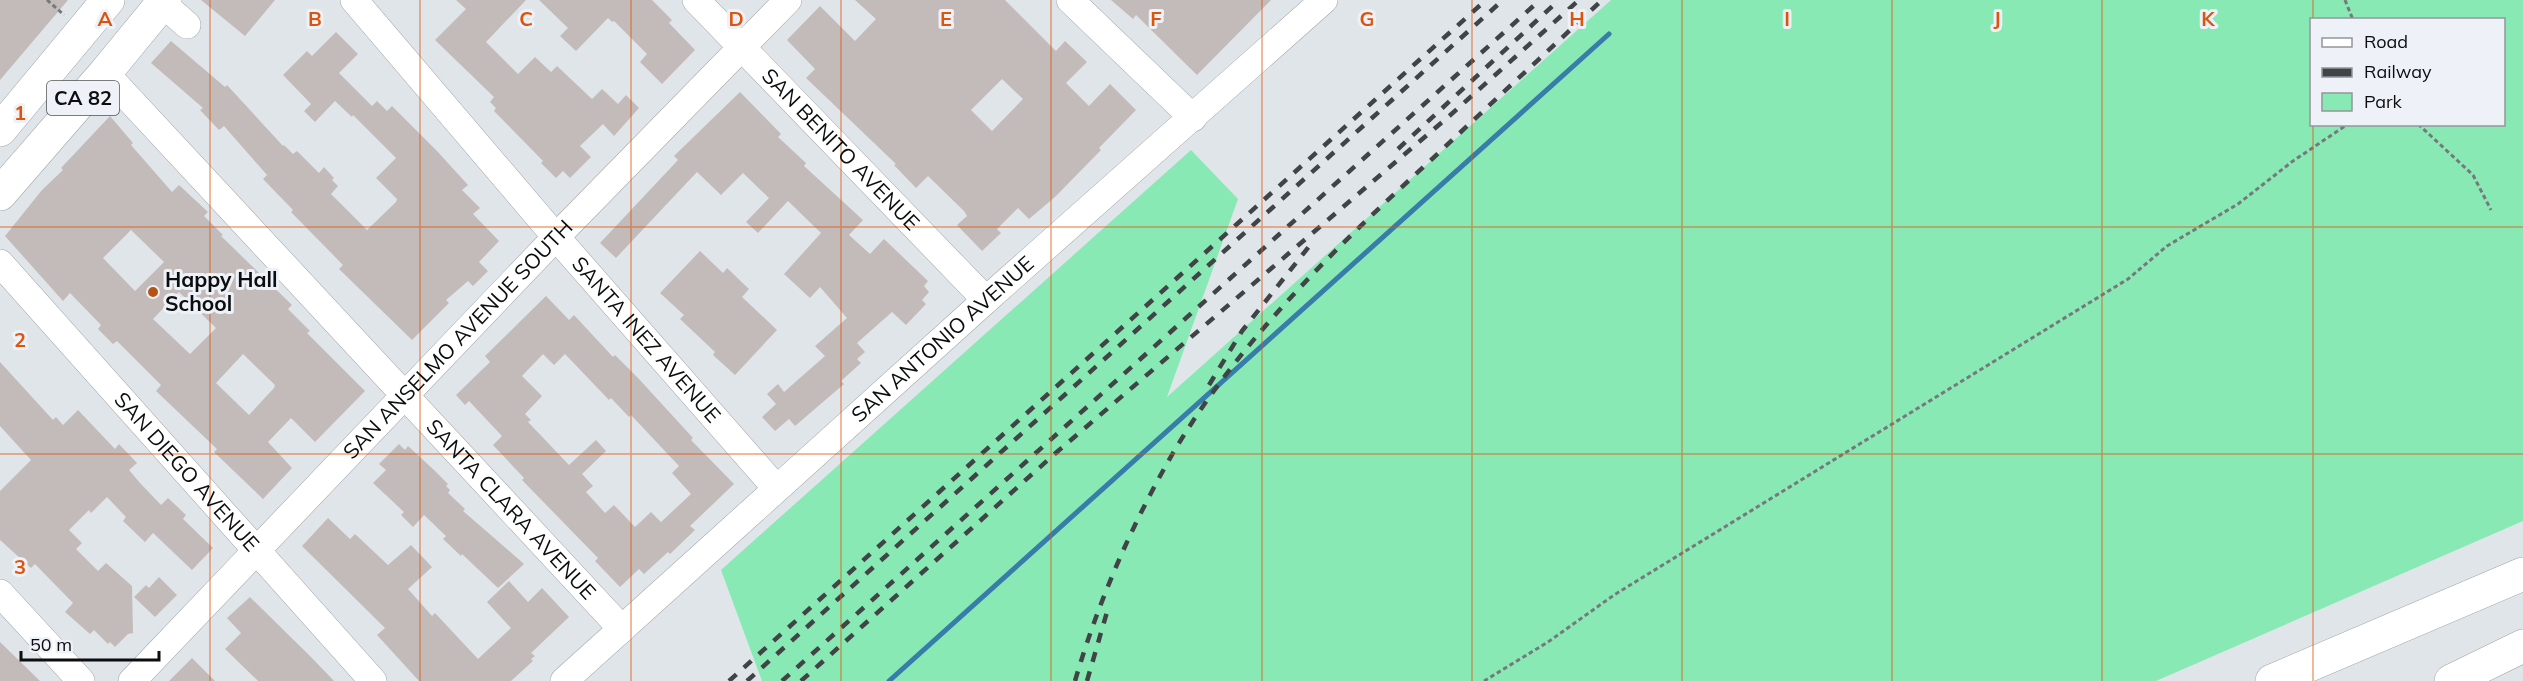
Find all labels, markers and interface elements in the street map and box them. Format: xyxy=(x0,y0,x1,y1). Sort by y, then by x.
text: A xyxy=(98,6,113,31)
text: B xyxy=(308,6,322,31)
text: C xyxy=(519,6,533,31)
text: D xyxy=(728,6,744,31)
text: E xyxy=(940,6,952,31)
text: F xyxy=(1150,6,1162,31)
text: G xyxy=(1360,6,1374,31)
text: H xyxy=(1569,6,1585,31)
text: I xyxy=(1784,6,1790,31)
text: J xyxy=(1993,6,2001,31)
text: K xyxy=(2201,6,2215,31)
legend xyxy=(2310,18,2505,126)
text: Road xyxy=(2364,30,2408,53)
text: Railway xyxy=(2364,60,2432,83)
street label: SAN BENITO AVENUE xyxy=(757,62,926,235)
road number: CA 82 xyxy=(47,81,119,115)
text: Park xyxy=(2364,90,2403,113)
text: 1 xyxy=(14,100,26,125)
street label: SAN ANSELMO AVENUE SOUTH xyxy=(337,214,578,464)
street label: SAN ANTONIO AVENUE xyxy=(845,250,1039,427)
street label: SANTA INEZ AVENUE xyxy=(567,251,727,428)
place label: Happy Hall School xyxy=(165,266,278,316)
marker: Happy Hall School xyxy=(146,285,160,299)
text: 2 xyxy=(14,327,26,352)
street label: SAN DIEGO AVENUE xyxy=(109,386,265,556)
street label: SANTA CLARA AVENUE xyxy=(421,413,602,604)
text: 3 xyxy=(14,554,26,579)
scale bar xyxy=(21,624,159,662)
text: 50 m xyxy=(30,633,72,656)

